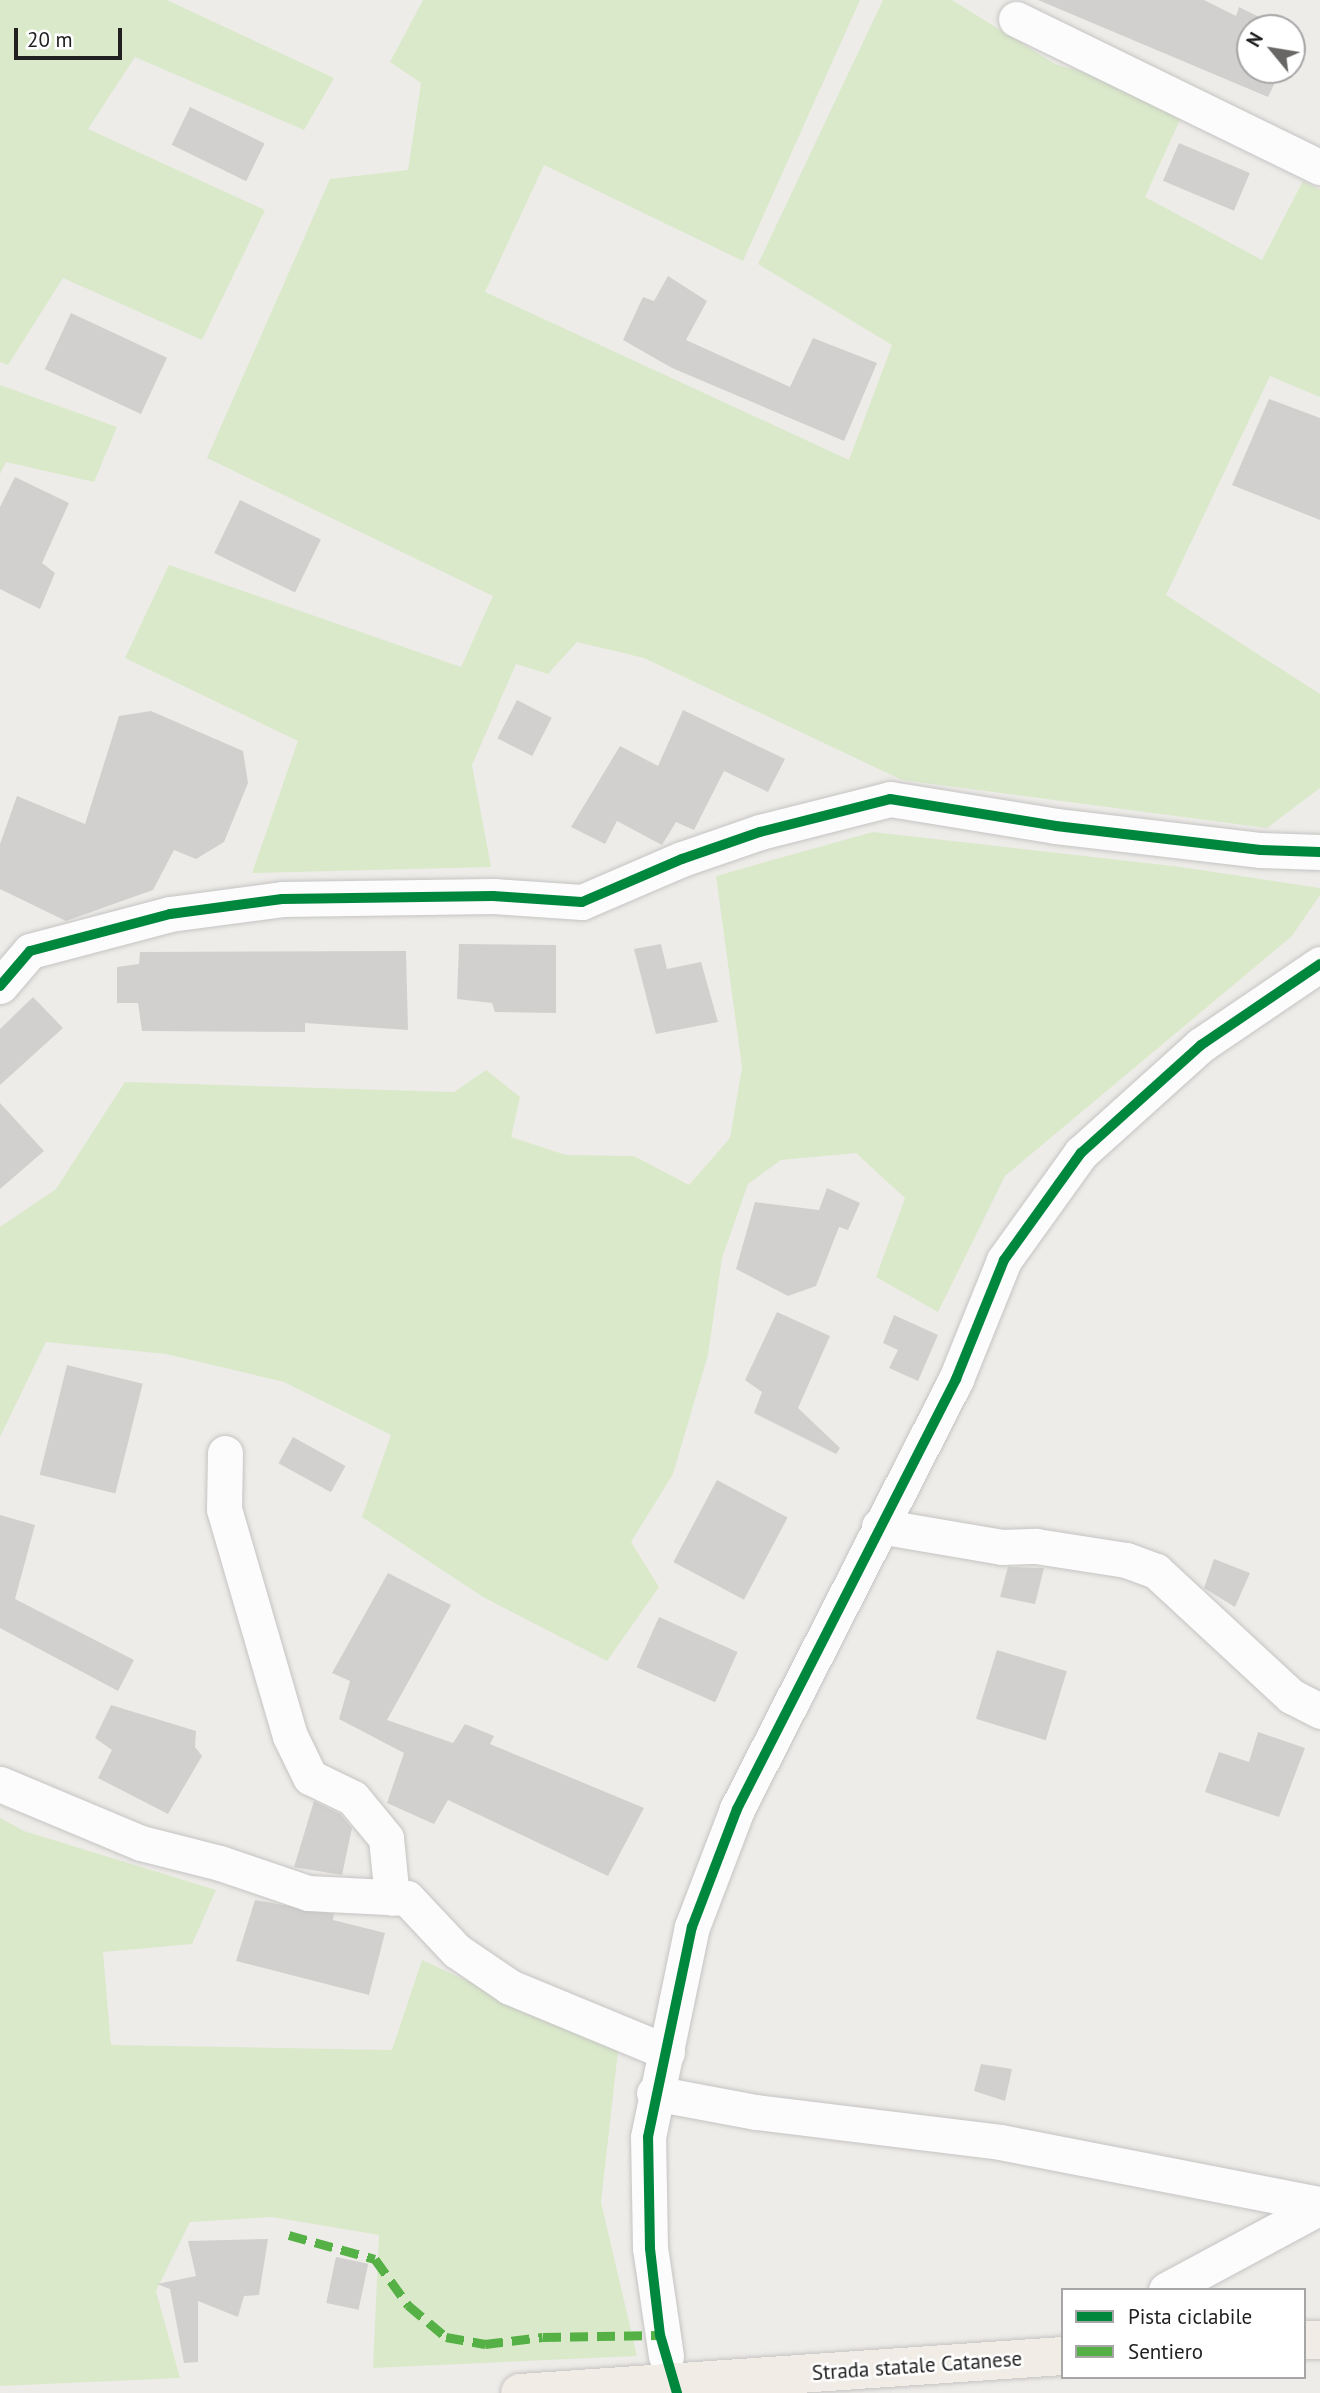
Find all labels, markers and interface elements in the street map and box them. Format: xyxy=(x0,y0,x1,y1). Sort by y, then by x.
scale bar xyxy=(18,14,126,58)
north arrow xyxy=(1236,14,1306,84)
text: 20 m xyxy=(27,26,73,53)
text: N xyxy=(1241,28,1268,51)
legend xyxy=(1061,2288,1306,2379)
text: Pista ciclabile xyxy=(1128,2303,1252,2330)
text: Sentiero xyxy=(1128,2338,1203,2365)
street label: Strada statale Catanese xyxy=(811,2346,1023,2386)

